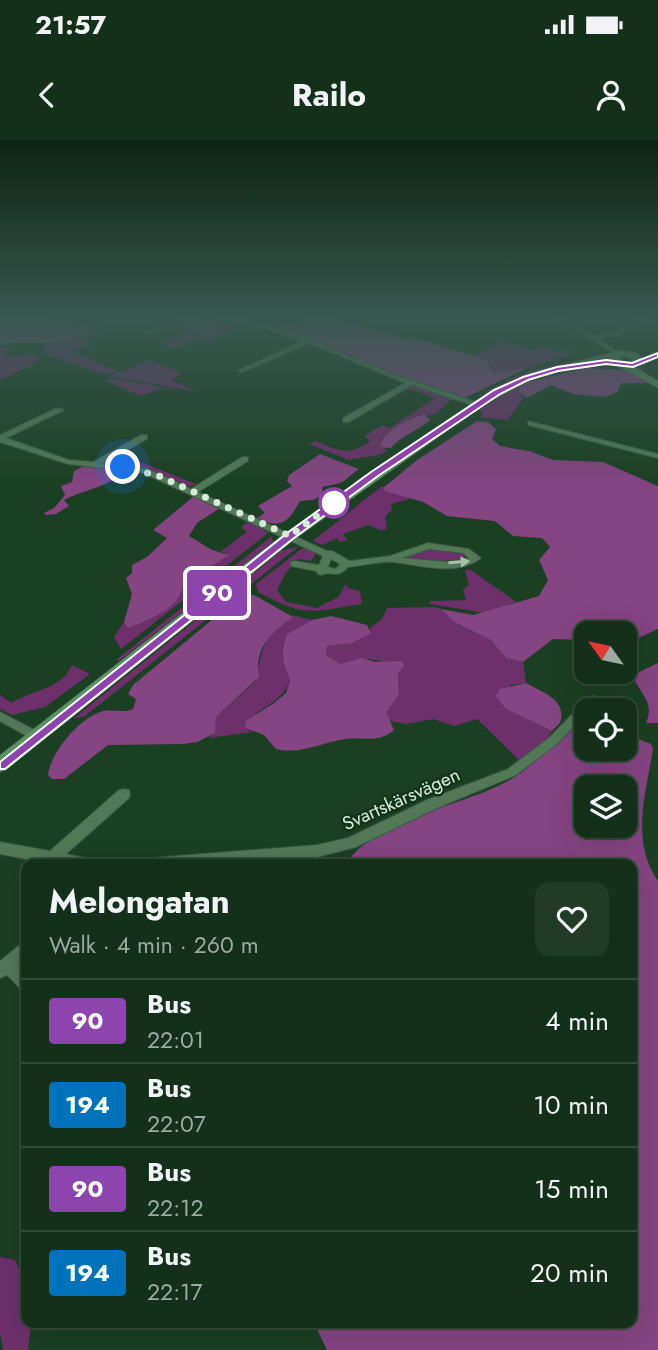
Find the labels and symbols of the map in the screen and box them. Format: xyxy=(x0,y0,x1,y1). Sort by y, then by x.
your location xyxy=(105,449,140,484)
unlabelled marker xyxy=(319,488,349,518)
one-way arrow xyxy=(448,556,470,567)
line badge: 90 xyxy=(186,570,248,616)
north arrow xyxy=(574,621,637,684)
street label: Svartskärsvägen xyxy=(338,761,464,837)

